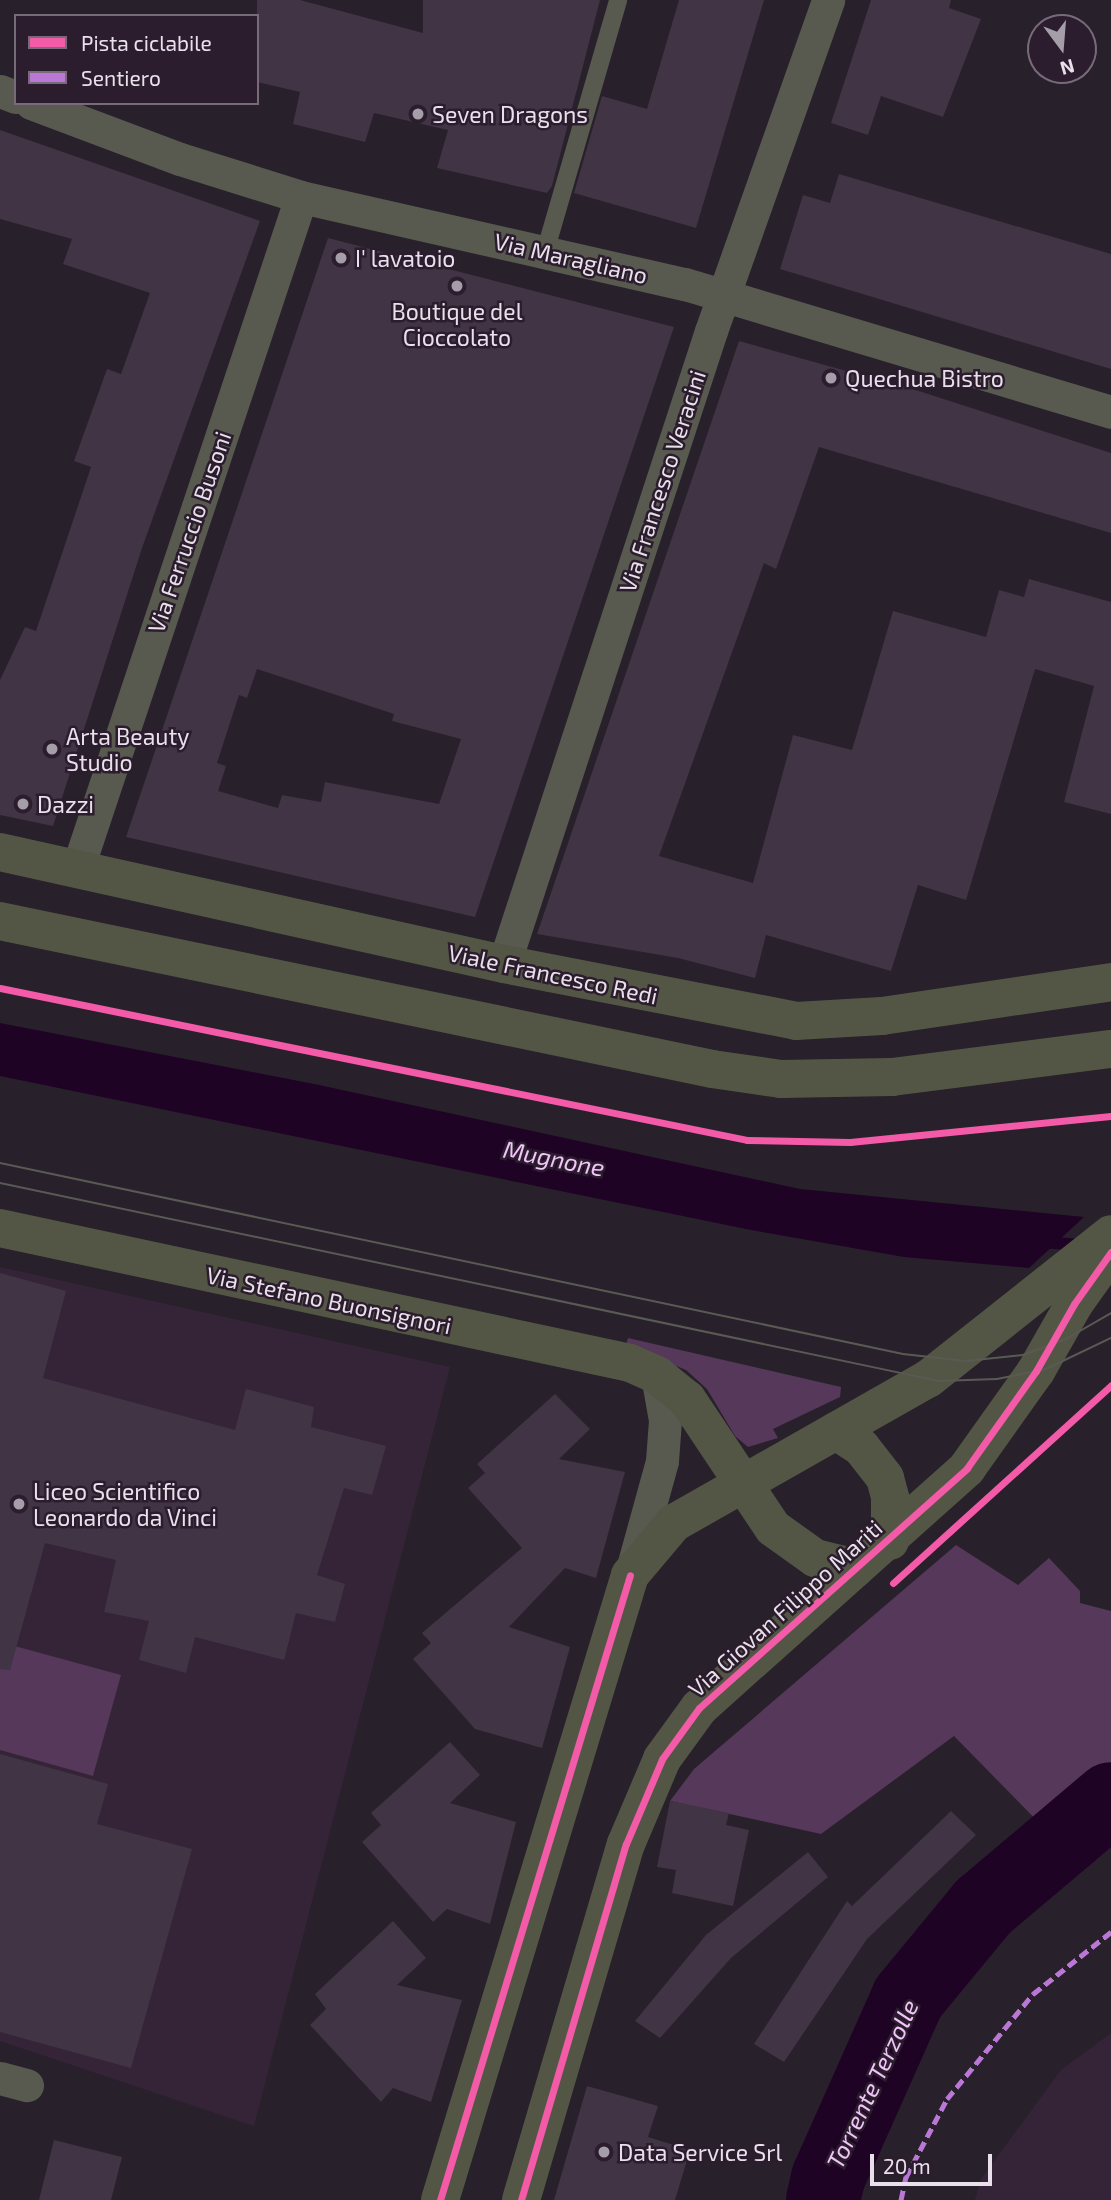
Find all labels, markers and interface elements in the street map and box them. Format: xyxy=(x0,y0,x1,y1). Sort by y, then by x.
legend xyxy=(14,14,259,105)
north arrow xyxy=(1027,14,1097,84)
text: Pista ciclabile xyxy=(81,30,212,55)
text: N xyxy=(1058,55,1077,81)
text: Sentiero xyxy=(81,65,161,90)
place label: Seven Dragons xyxy=(432,100,588,128)
marker: Seven Dragons xyxy=(410,106,426,122)
street label: Via Maragliano xyxy=(492,227,650,289)
place label: I' lavatoio xyxy=(355,244,456,272)
marker: I' lavatoio xyxy=(333,250,349,266)
marker: Boutique del Cioccolato xyxy=(449,278,465,294)
place label: Boutique del Cioccolato xyxy=(392,297,522,351)
place label: Quechua Bistro xyxy=(845,364,1004,392)
street label: Via Francesco Veracini xyxy=(613,366,711,596)
marker: Quechua Bistro xyxy=(823,370,839,386)
street label: Via Ferruccio Busoni xyxy=(142,428,236,636)
place label: Arta Beauty Studio xyxy=(66,722,189,776)
marker: Arta Beauty Studio xyxy=(44,741,60,757)
place label: Dazzi xyxy=(37,790,94,818)
marker: Dazzi xyxy=(15,796,31,812)
street label: Viale Francesco Redi xyxy=(446,938,660,1010)
water label: Mugnone xyxy=(501,1134,607,1182)
street label: Via Stefano Buonsignori xyxy=(204,1261,454,1339)
place label: Liceo Scientifico Leonardo da Vinci xyxy=(33,1477,218,1531)
marker: Liceo Scientifico Leonardo da Vinci xyxy=(11,1496,27,1512)
street label: Via Giovan Filippo Mariti xyxy=(682,1514,888,1702)
water label: Torrente Terzolle xyxy=(820,1995,924,2173)
place label: Data Service Srl xyxy=(618,2138,782,2166)
scale bar xyxy=(873,2140,996,2184)
marker: Data Service Srl xyxy=(596,2144,612,2160)
text: 20 m xyxy=(883,2153,931,2178)

